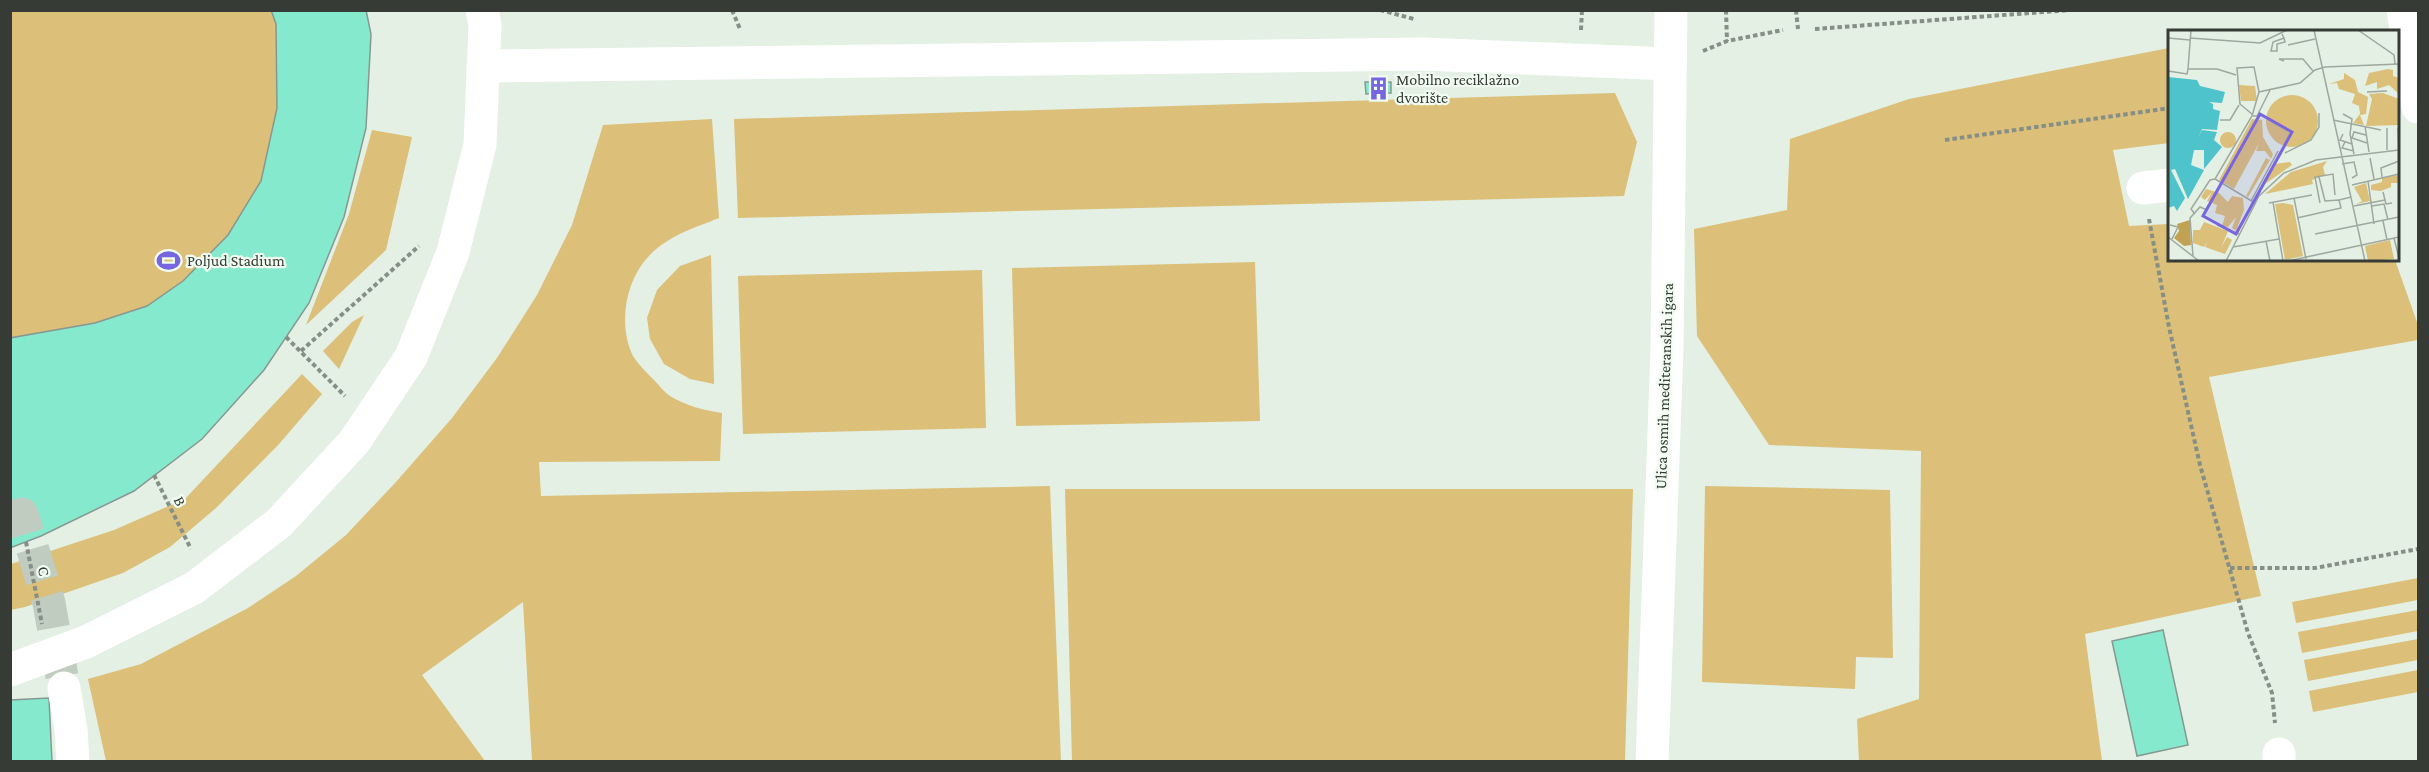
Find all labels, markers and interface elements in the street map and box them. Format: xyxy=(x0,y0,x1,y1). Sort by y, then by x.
inset map xyxy=(2168,30,2399,261)
place label: Mobilno reciklažno dvorište xyxy=(1396,71,1519,106)
building icon: Mobilno reciklažno dvorište xyxy=(1365,75,1391,101)
sports icon: Poljud Stadium xyxy=(156,247,182,273)
place label: Poljud Stadium xyxy=(187,252,285,270)
street label: Ulica osmih mediteranskih igara xyxy=(1652,282,1677,490)
street label: B xyxy=(170,493,190,509)
street label: C xyxy=(35,565,53,577)

